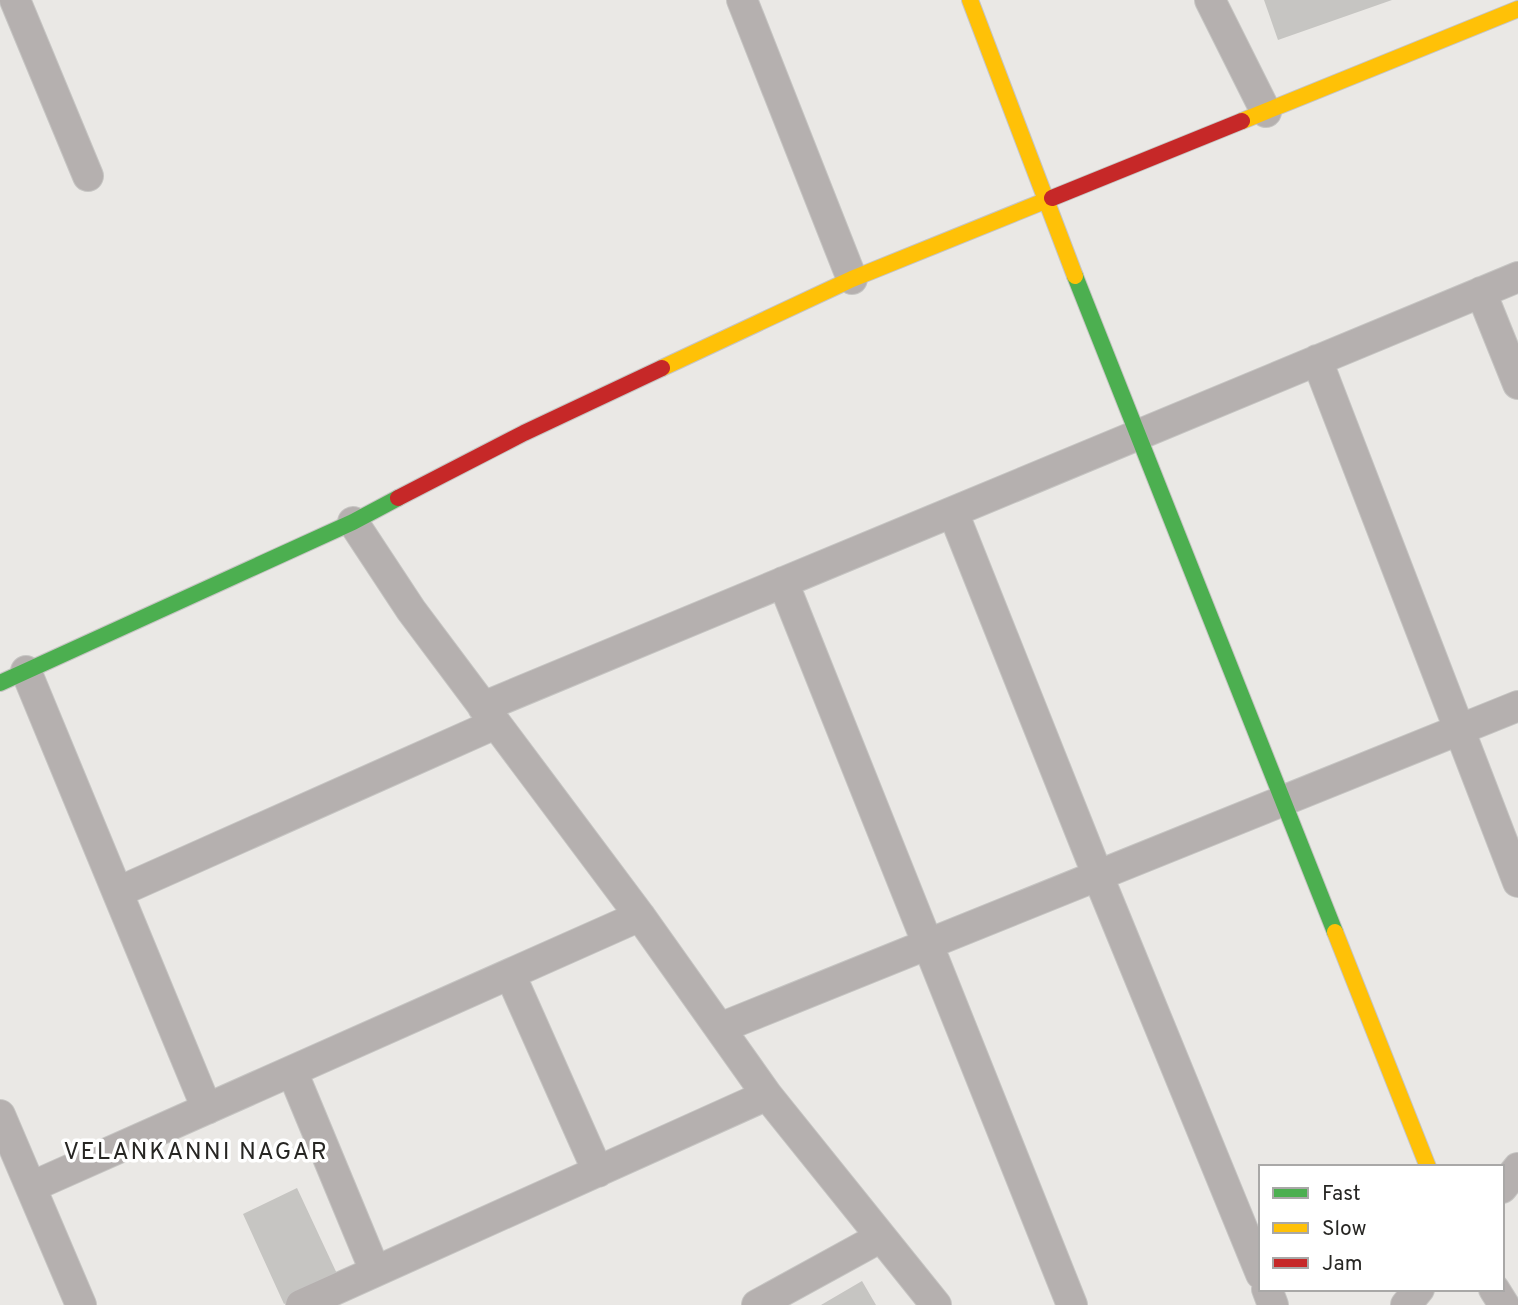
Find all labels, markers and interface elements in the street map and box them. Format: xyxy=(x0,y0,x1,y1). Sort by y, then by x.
district label: VELANKANNI NAGAR xyxy=(63,1138,329,1168)
legend xyxy=(1259,1165,1504,1291)
text: Fast xyxy=(1322,1181,1361,1208)
text: Slow xyxy=(1322,1216,1367,1243)
text: Jam xyxy=(1322,1251,1363,1278)

